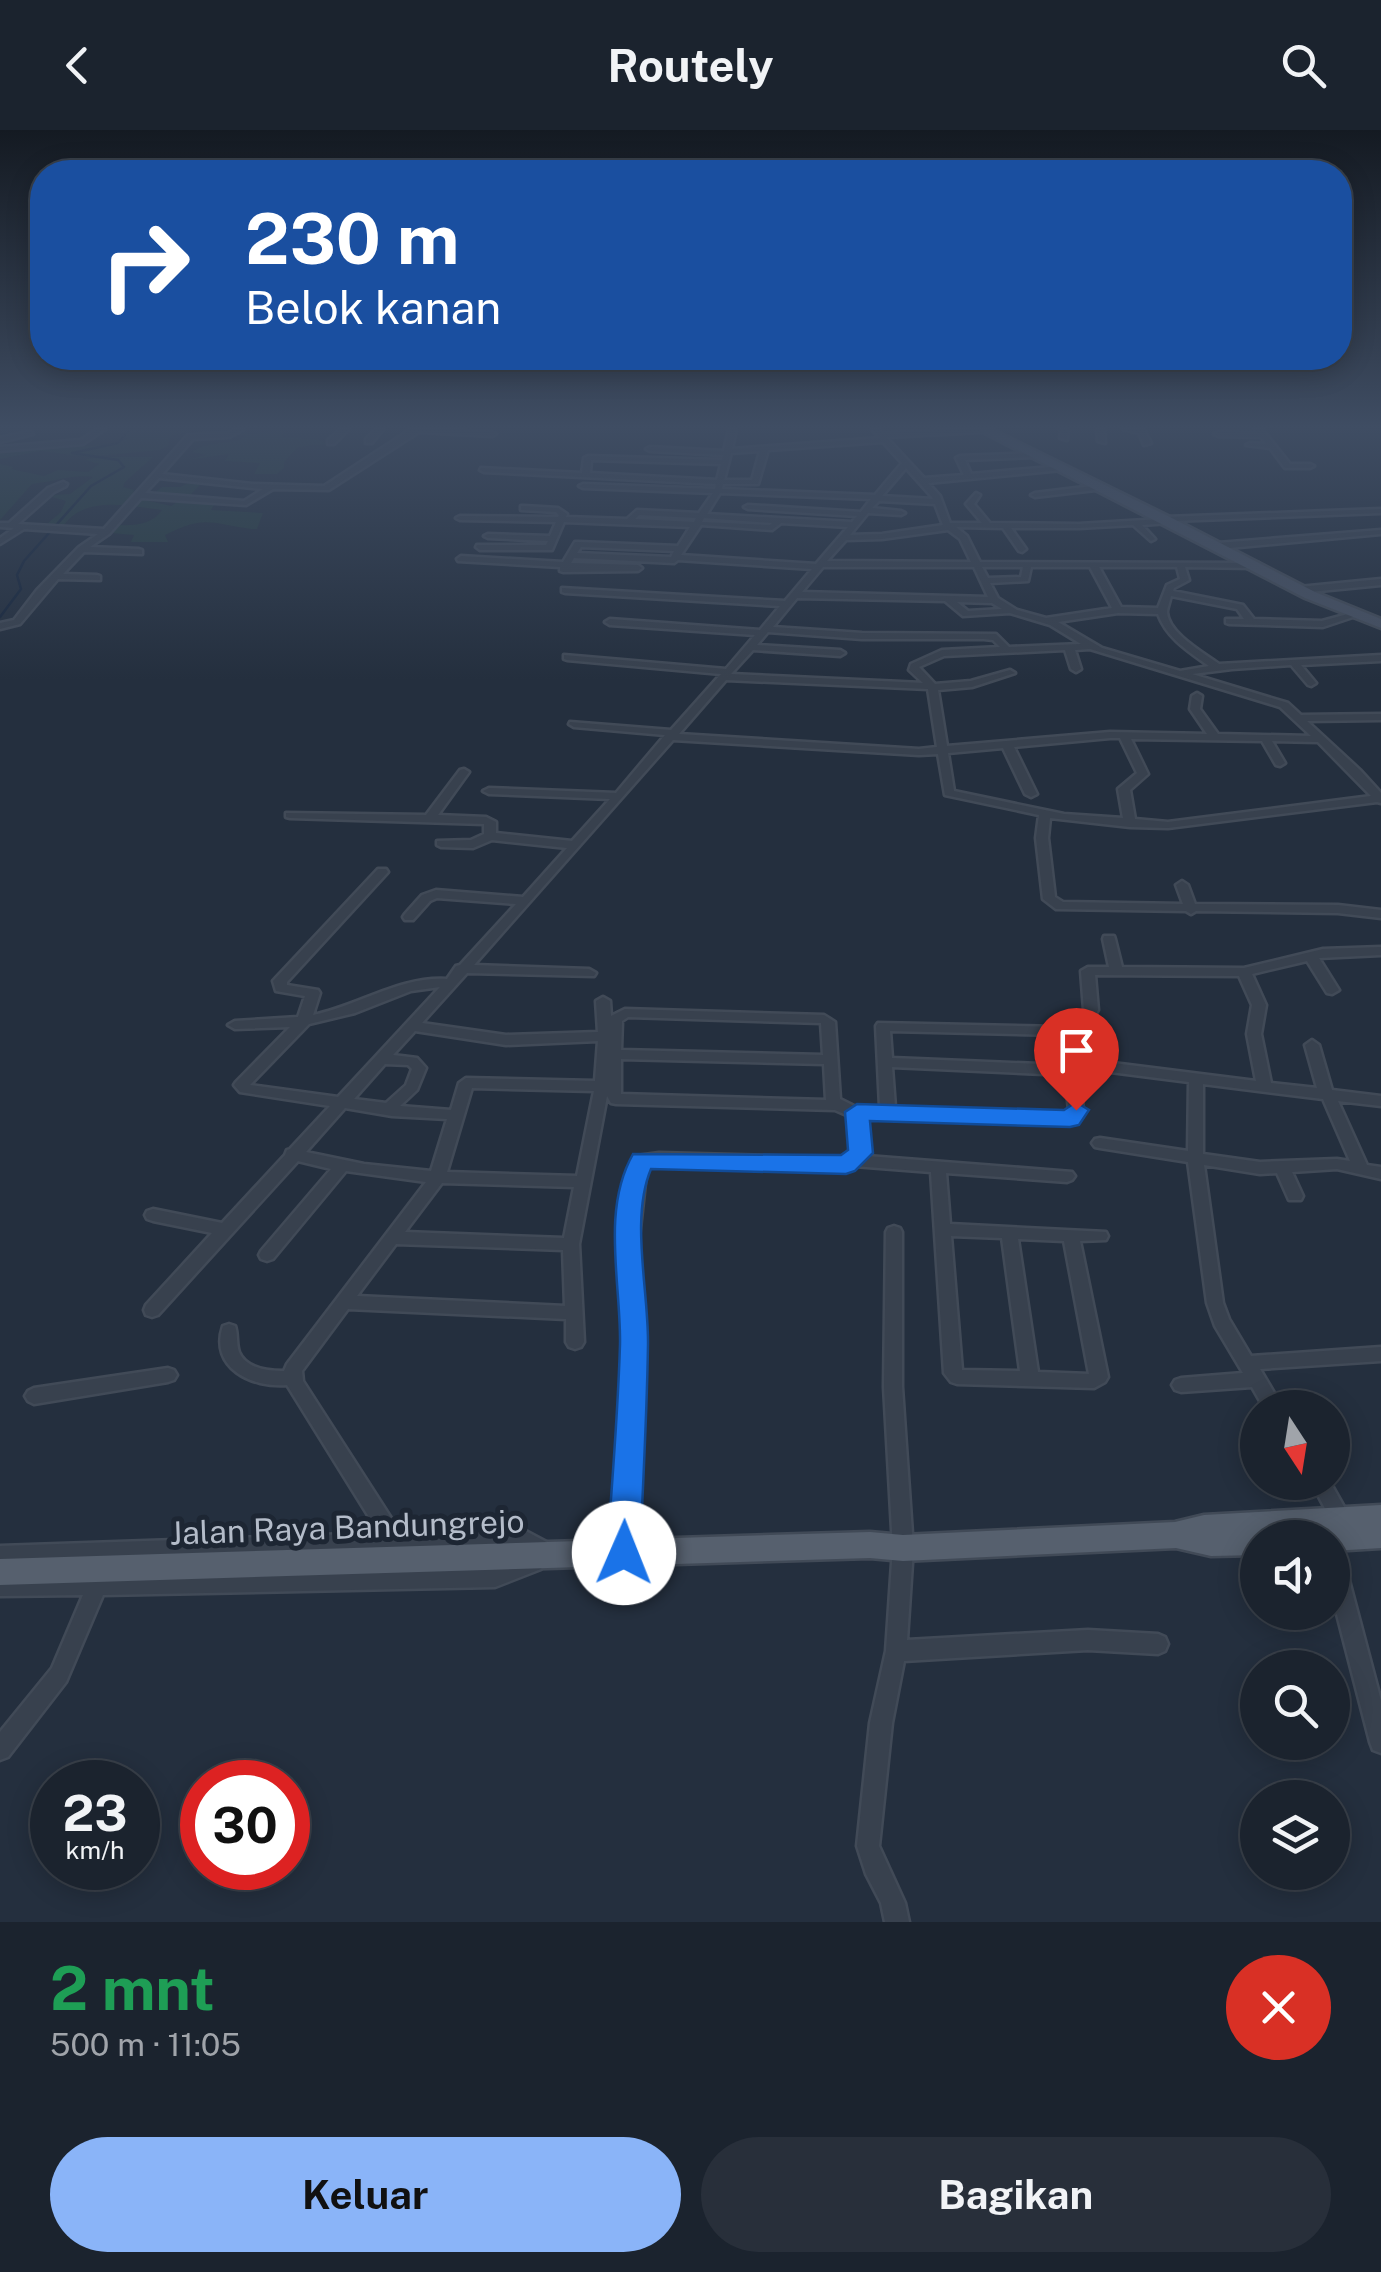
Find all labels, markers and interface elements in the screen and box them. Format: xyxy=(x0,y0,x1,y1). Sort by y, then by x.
icon: back xyxy=(50,38,105,93)
icon: search xyxy=(1276,38,1331,93)
text: Routely xyxy=(608,39,773,92)
text: 230 m xyxy=(245,197,459,280)
icon: right xyxy=(80,200,210,330)
text: Belok kanan xyxy=(245,281,501,334)
pin xyxy=(1034,1008,1119,1111)
icon: arrive xyxy=(1049,1023,1104,1078)
north arrow xyxy=(1240,1390,1350,1500)
map controls xyxy=(1240,1390,1350,1890)
position arrow xyxy=(572,1501,676,1605)
street label: Jalan Raya Bandungrejo xyxy=(169,1502,525,1552)
button: sound xyxy=(1240,1520,1350,1630)
button: search xyxy=(1240,1650,1350,1760)
speed limit sign: 30 xyxy=(180,1760,310,1890)
button: layers xyxy=(1240,1780,1350,1890)
text: 23 xyxy=(62,1783,128,1842)
text: km/h xyxy=(66,1835,124,1865)
text: 2 mnt xyxy=(50,1953,215,2024)
button: close xyxy=(1226,1955,1331,2060)
text: 500 m · 11:05 xyxy=(50,2026,241,2063)
button: Keluar xyxy=(50,2137,681,2252)
button: Bagikan xyxy=(701,2137,1331,2252)

